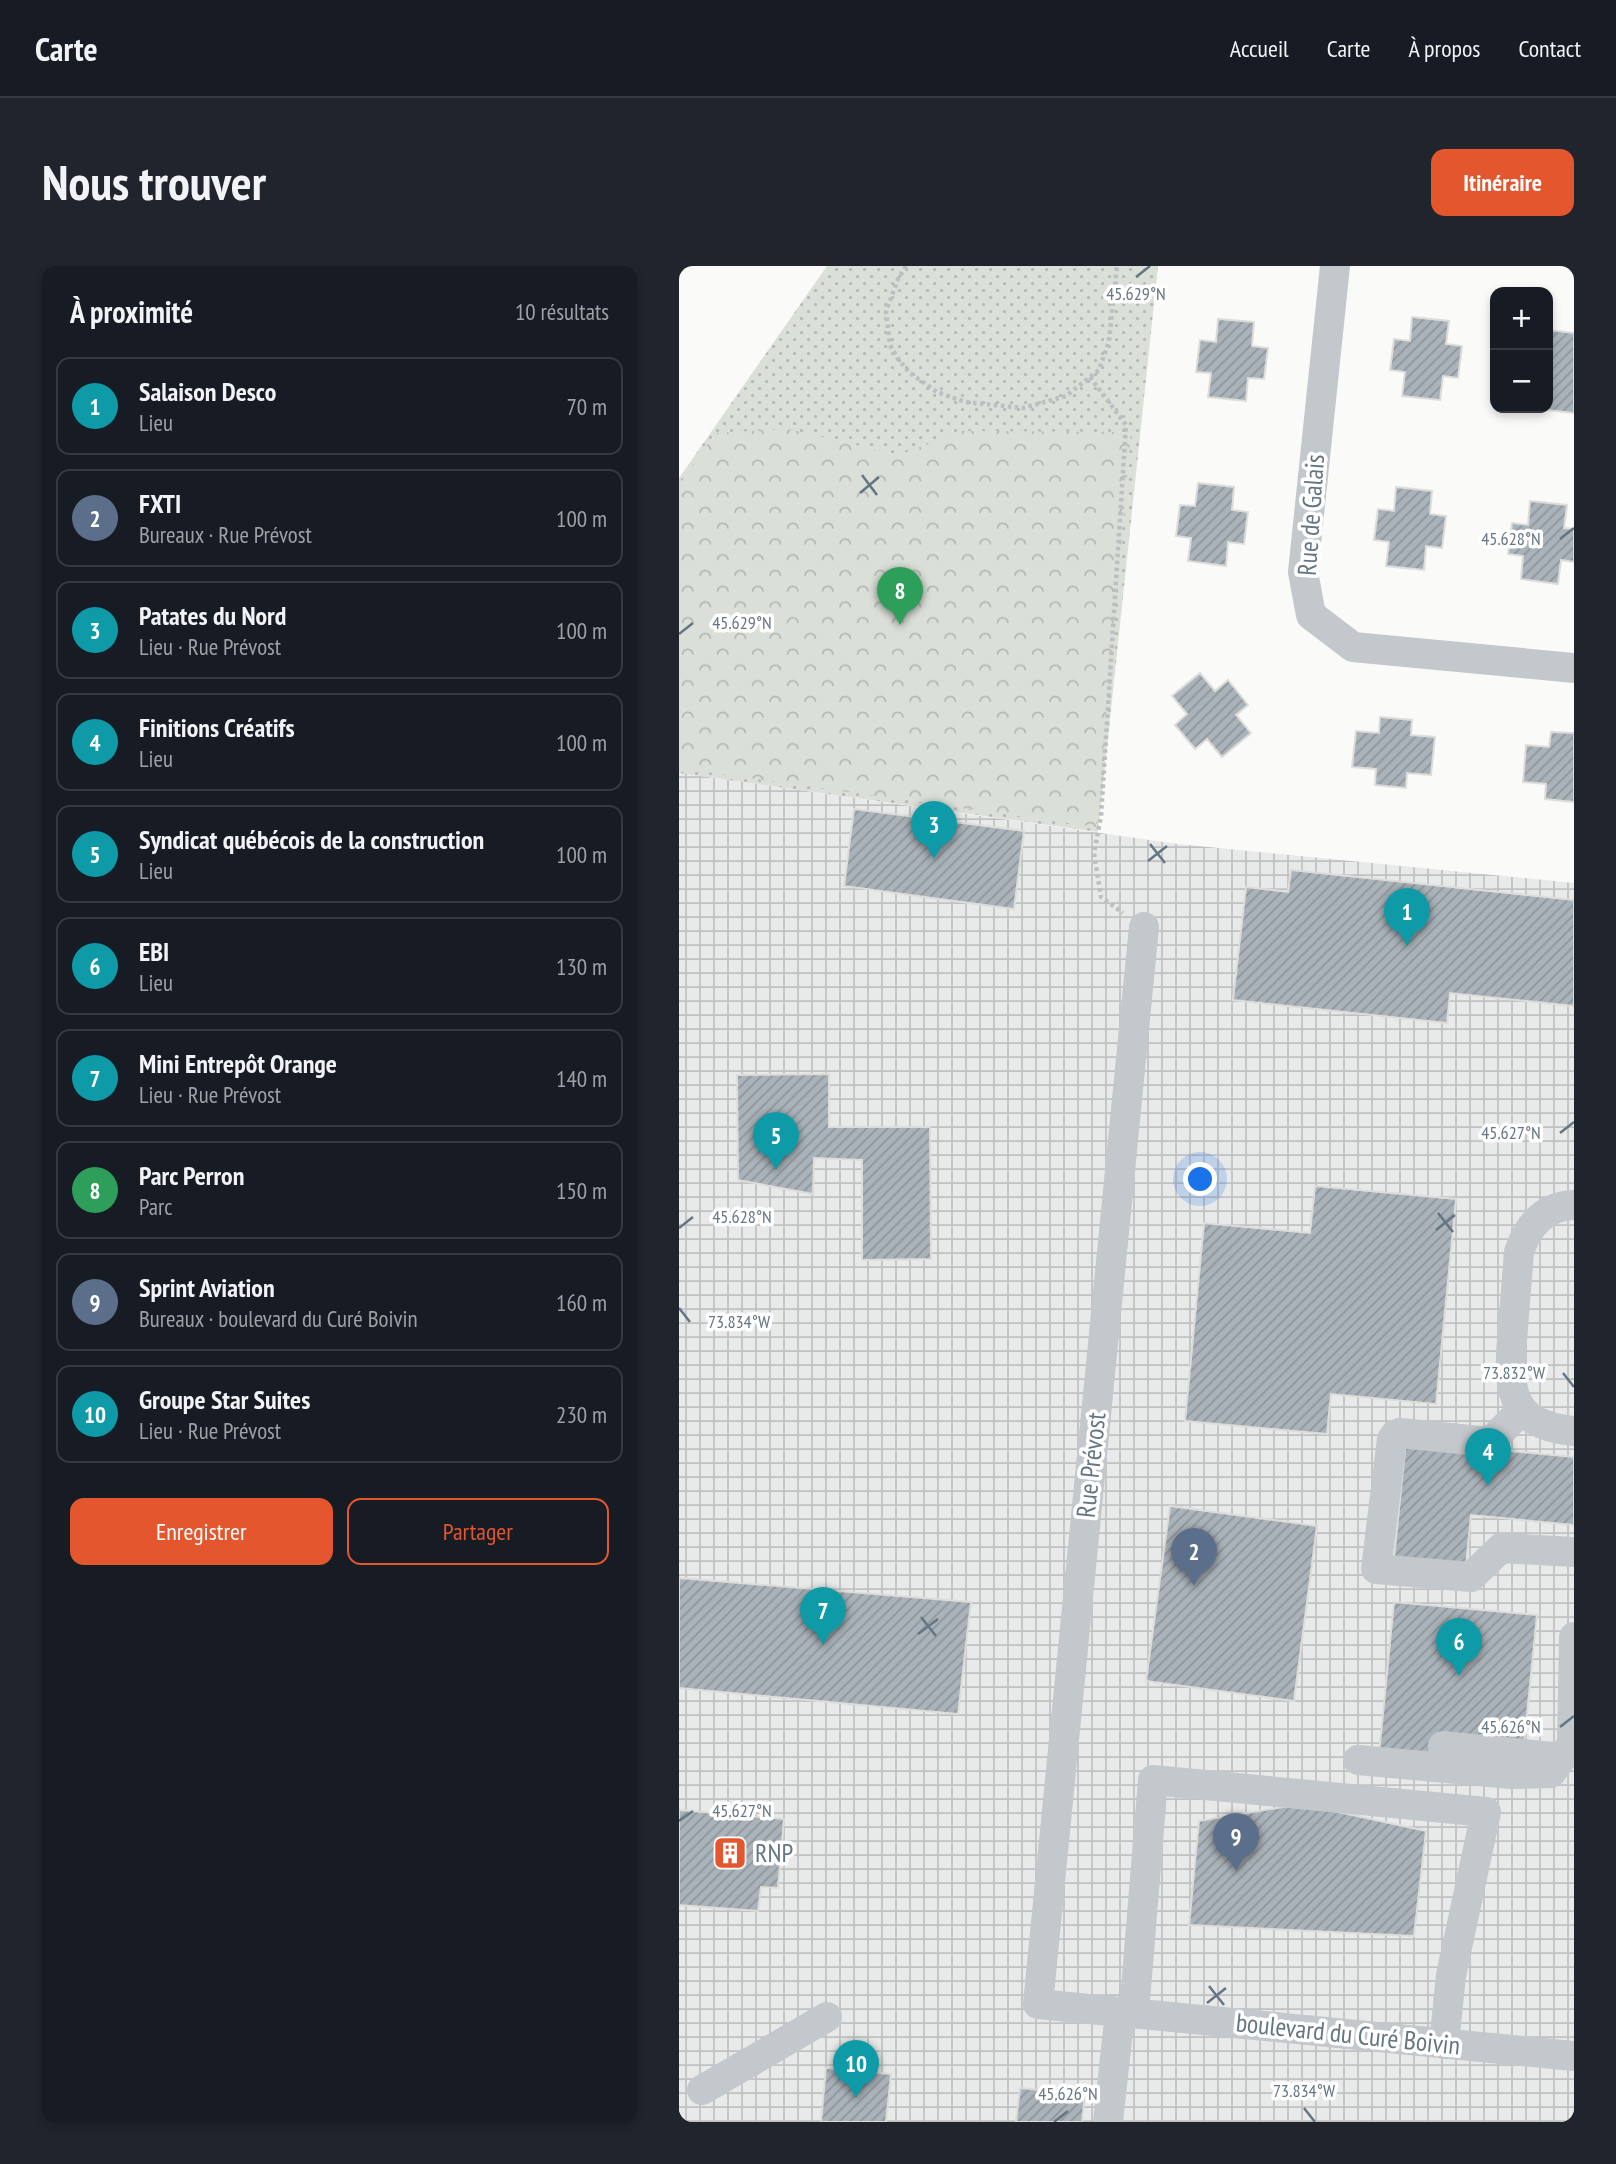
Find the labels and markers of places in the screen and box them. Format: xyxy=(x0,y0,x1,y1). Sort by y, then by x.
pin: 8 xyxy=(877,567,923,625)
pin: 3 xyxy=(911,801,957,859)
pin: 1 xyxy=(1384,888,1430,946)
pin: 5 xyxy=(753,1112,799,1170)
pin: 4 xyxy=(1465,1428,1511,1486)
pin: 2 xyxy=(1171,1528,1217,1586)
pin: 7 xyxy=(800,1587,846,1645)
pin: 6 xyxy=(1436,1618,1482,1676)
pin: 9 xyxy=(1213,1813,1259,1871)
building icon: RNP xyxy=(711,1834,749,1872)
place label: RNP xyxy=(755,1836,793,1869)
pin: 10 xyxy=(833,2040,879,2098)

